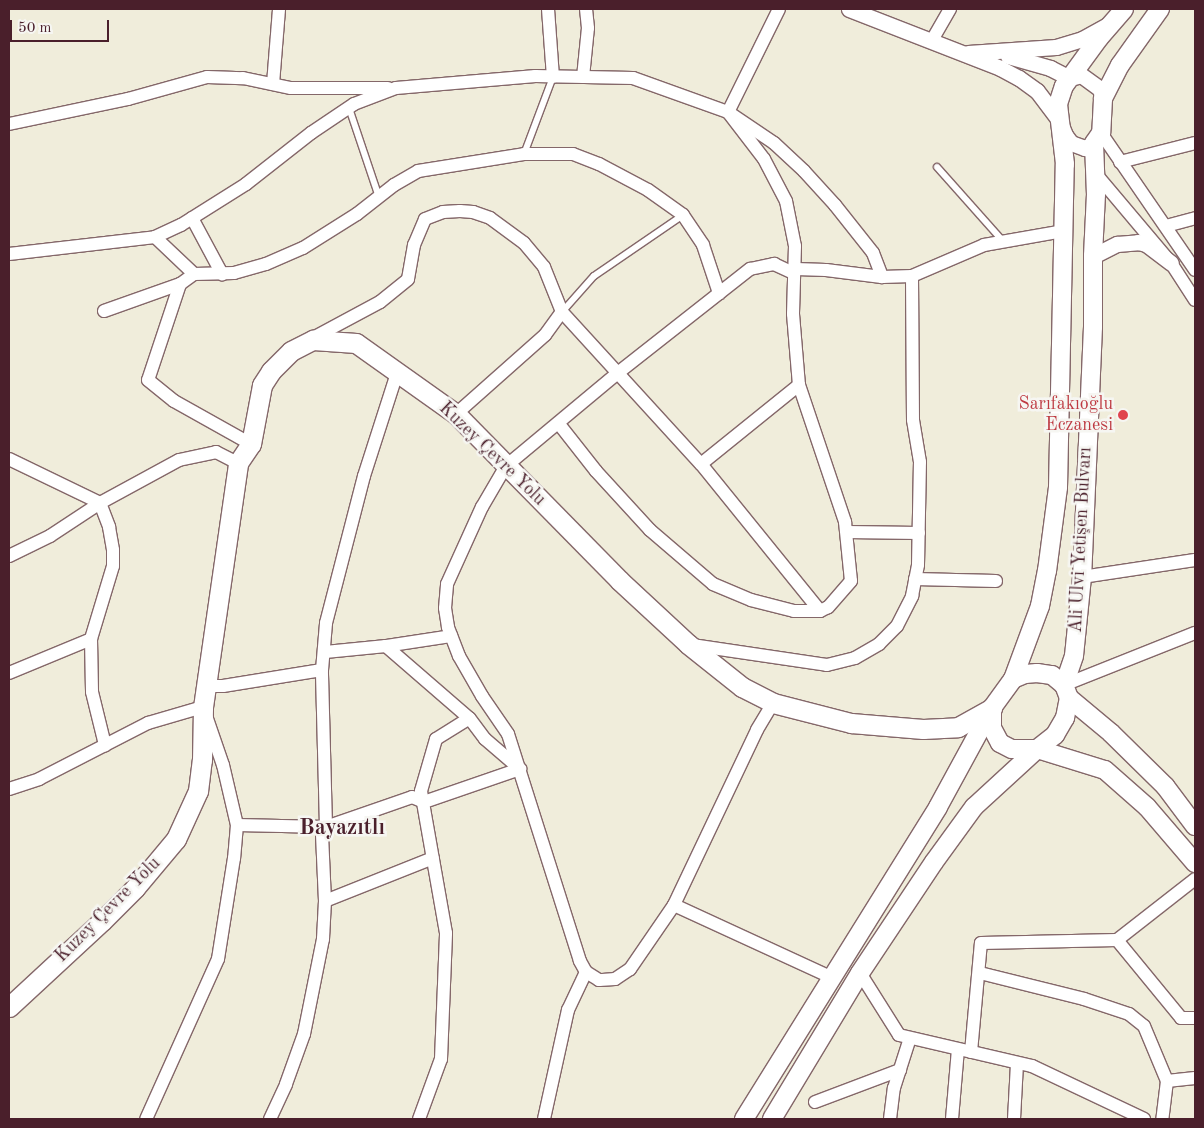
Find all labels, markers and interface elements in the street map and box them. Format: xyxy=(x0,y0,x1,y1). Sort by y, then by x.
scale bar xyxy=(12,10,111,42)
text: 50 m xyxy=(18,21,52,36)
place label: Sarıfakıoğlu Eczanesi xyxy=(1019,394,1113,436)
street label: Kuzey Çevre Yolu xyxy=(434,398,550,510)
marker: Sarıfakıoğlu Eczanesi xyxy=(1117,409,1129,421)
street label: Ali Ulvi Yetişen Bulvarı xyxy=(1065,447,1097,633)
district label: Bayazıtlı xyxy=(299,816,385,842)
street label: Kuzey Çevre Yolu xyxy=(51,853,165,967)

